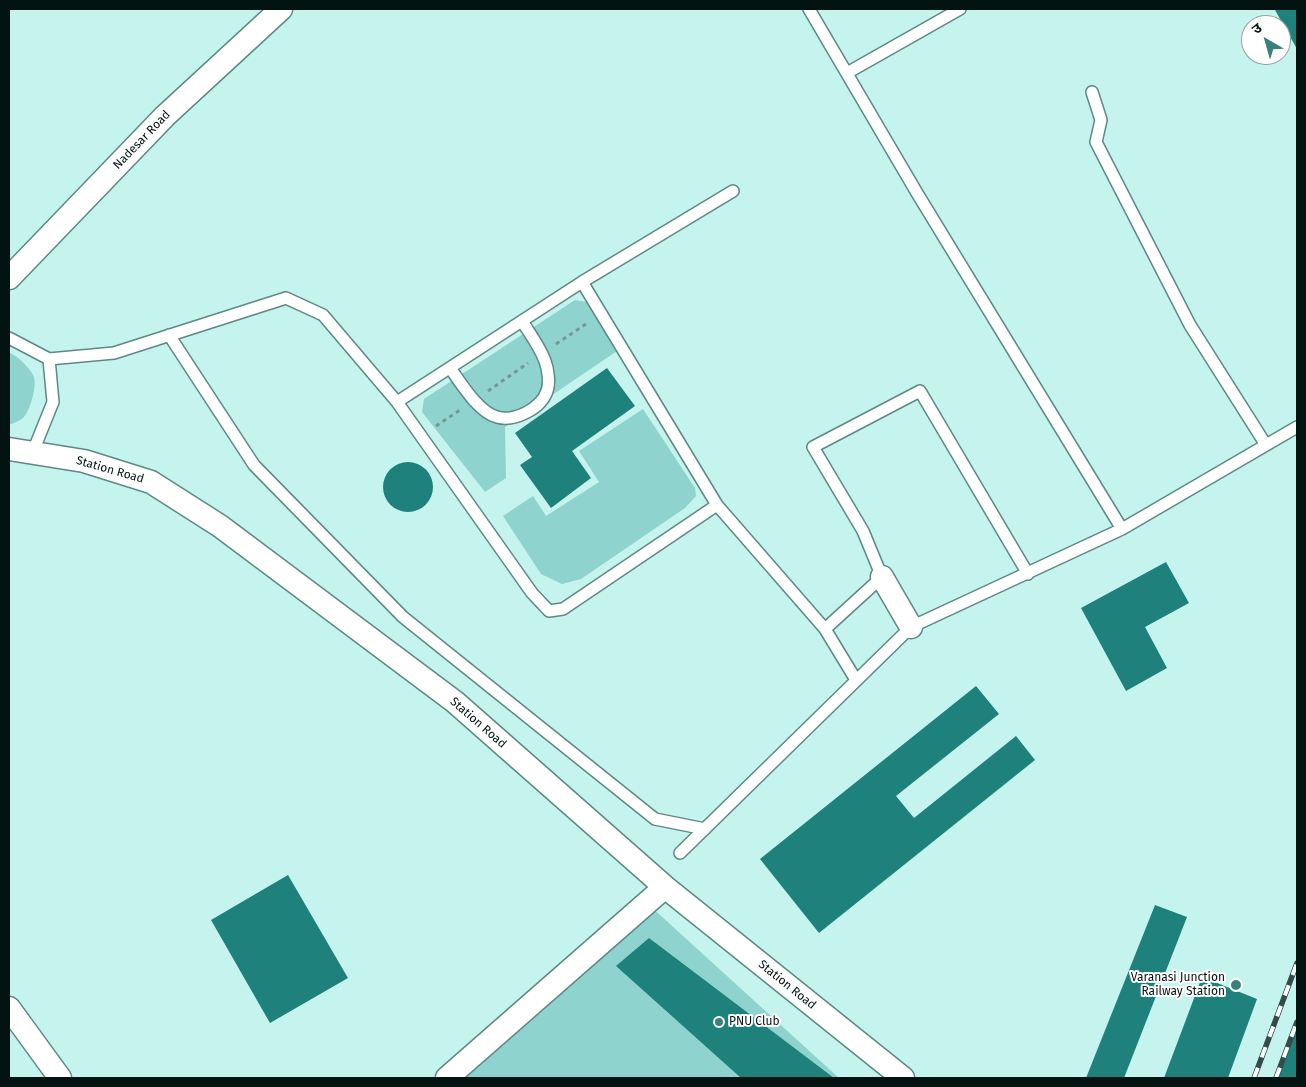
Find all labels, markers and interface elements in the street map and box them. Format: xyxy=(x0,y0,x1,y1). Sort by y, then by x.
north arrow xyxy=(1241,15,1291,65)
text: उ xyxy=(1249,19,1266,38)
street label: Nadesar Road xyxy=(110,108,174,172)
street label: Station Road xyxy=(74,453,146,487)
street label: Station Road xyxy=(447,695,509,751)
street label: Station Road xyxy=(755,957,819,1013)
place label: Varanasi Junction Railway Station xyxy=(1131,971,1225,999)
marker: Varanasi Junction Railway Station xyxy=(1229,978,1243,992)
place label: PNU Club xyxy=(729,1015,780,1029)
marker: PNU Club xyxy=(713,1016,725,1028)

